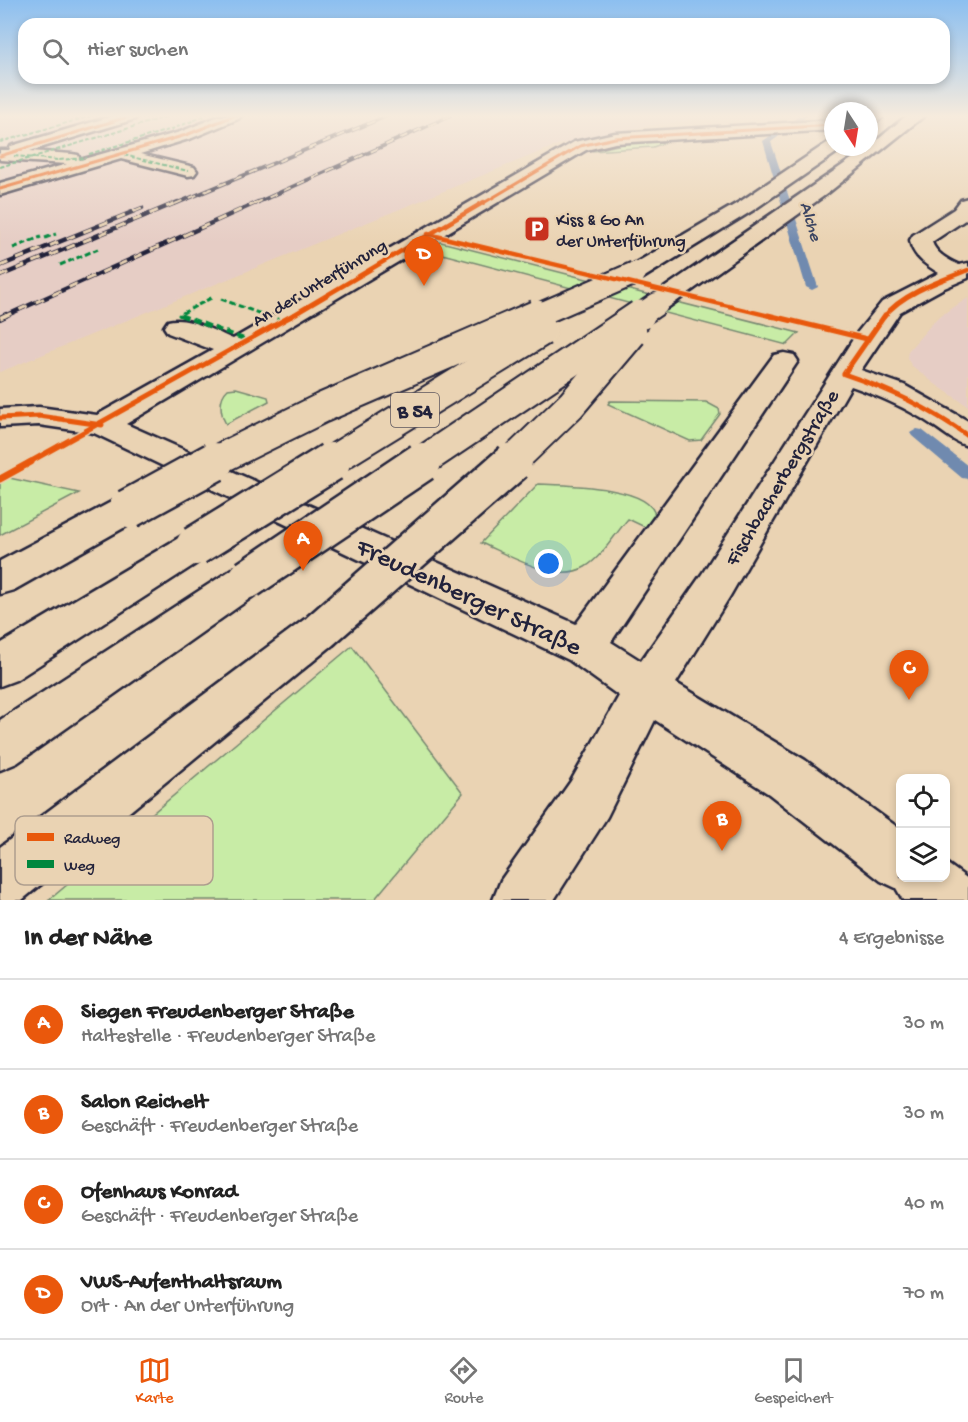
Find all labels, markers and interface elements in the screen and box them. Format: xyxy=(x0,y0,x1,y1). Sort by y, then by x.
search box xyxy=(18,18,950,84)
icon: search xyxy=(39,35,72,68)
text: Hier suchen xyxy=(87,38,188,64)
north arrow xyxy=(824,102,878,156)
water label: Alche xyxy=(794,200,826,244)
place label: Kiss & Go An der Unterführung xyxy=(556,211,686,253)
parking icon: Kiss & Go An der Unterführung xyxy=(522,214,552,244)
street label: An der Unterführung xyxy=(249,236,391,333)
pin: D xyxy=(404,236,444,286)
street label: Fischbacherbergstraße xyxy=(721,385,847,572)
road number: B 54 xyxy=(391,393,439,427)
pin: A xyxy=(284,522,322,571)
street label: Freudenberger Straße xyxy=(350,533,586,665)
your location xyxy=(534,549,563,578)
pin: C xyxy=(890,650,928,700)
map controls xyxy=(896,774,950,882)
button: locate xyxy=(896,774,950,828)
pin: B xyxy=(702,802,742,851)
legend xyxy=(15,816,213,885)
button: layers xyxy=(896,828,950,882)
text: Radweg xyxy=(64,831,120,850)
text: Weg xyxy=(64,858,95,877)
text: In der Nähe xyxy=(24,924,152,955)
text: 4 Ergebnisse xyxy=(839,928,944,951)
text: Siegen Freudenberger Straße xyxy=(81,1000,354,1026)
text: A xyxy=(38,1013,49,1036)
text: 30 m xyxy=(903,1013,944,1036)
text: Haltestelle · Freudenberger Straße xyxy=(81,1026,375,1049)
text: Salon Reichelt xyxy=(81,1090,207,1116)
text: B xyxy=(38,1103,49,1126)
text: 30 m xyxy=(903,1103,944,1126)
text: Geschäft · Freudenberger Straße xyxy=(81,1116,358,1139)
text: Ofenhaus Konrad xyxy=(81,1180,237,1206)
text: C xyxy=(38,1193,49,1216)
text: 40 m xyxy=(904,1193,944,1216)
text: Geschäft · Freudenberger Straße xyxy=(81,1206,358,1229)
text: VWS-Aufenthaltsraum xyxy=(81,1270,282,1296)
text: D xyxy=(37,1283,50,1306)
text: 70 m xyxy=(903,1283,944,1306)
text: Ort · An der Unterführung xyxy=(81,1296,294,1319)
tab: Karte xyxy=(135,1354,174,1409)
tab: Route xyxy=(444,1354,483,1409)
tab: Gespeichert xyxy=(754,1354,833,1409)

